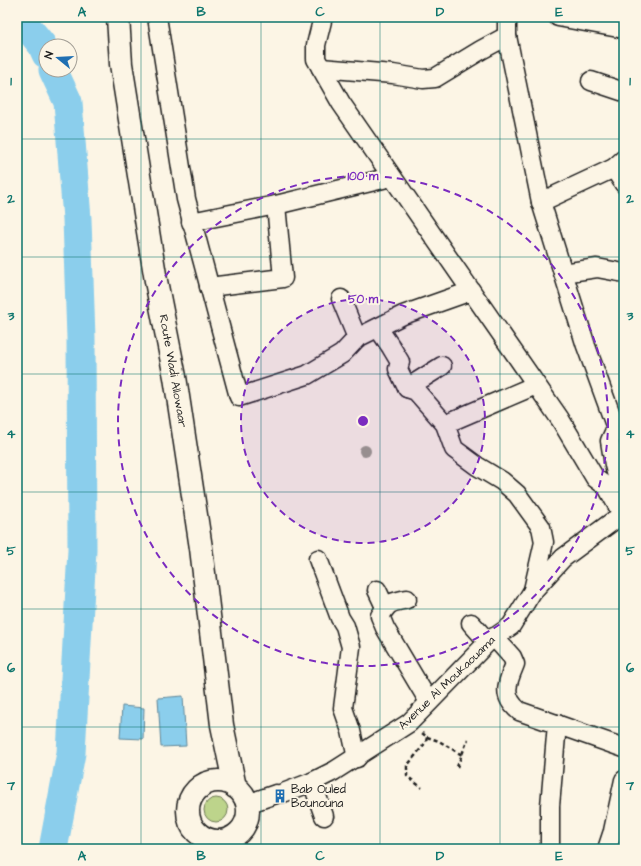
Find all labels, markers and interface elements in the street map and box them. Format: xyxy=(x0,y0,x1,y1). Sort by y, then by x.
text: A xyxy=(78,3,87,21)
text: B xyxy=(196,3,206,21)
text: C xyxy=(315,3,325,21)
text: D xyxy=(436,3,445,21)
text: E xyxy=(555,3,563,21)
north arrow xyxy=(38,38,78,78)
text: N xyxy=(41,49,57,61)
text: 1 xyxy=(10,72,12,90)
text: 1 xyxy=(629,72,631,90)
text: 100 m xyxy=(348,168,379,185)
text: 2 xyxy=(6,190,15,208)
text: 2 xyxy=(625,190,634,208)
text: 50 m xyxy=(348,291,379,308)
text: 3 xyxy=(7,307,15,325)
text: 3 xyxy=(626,307,634,325)
street label: Route Wadi Allowaar xyxy=(155,313,191,429)
centre of rings xyxy=(356,414,370,428)
text: 4 xyxy=(7,425,16,443)
text: 4 xyxy=(626,425,635,443)
text: 5 xyxy=(6,542,16,560)
text: 5 xyxy=(625,542,635,560)
street label: Avenue Al Moukaouama xyxy=(395,632,499,734)
text: 6 xyxy=(7,659,16,677)
text: 6 xyxy=(626,659,635,677)
text: 7 xyxy=(6,777,16,795)
text: 7 xyxy=(625,777,635,795)
place label: Bab Ouled Bounouna xyxy=(291,781,346,812)
building icon: Bab Ouled Bounouna xyxy=(272,788,288,804)
text: A xyxy=(78,847,87,865)
text: B xyxy=(196,847,206,865)
text: C xyxy=(315,847,325,865)
text: D xyxy=(436,847,445,865)
text: E xyxy=(555,847,563,865)

